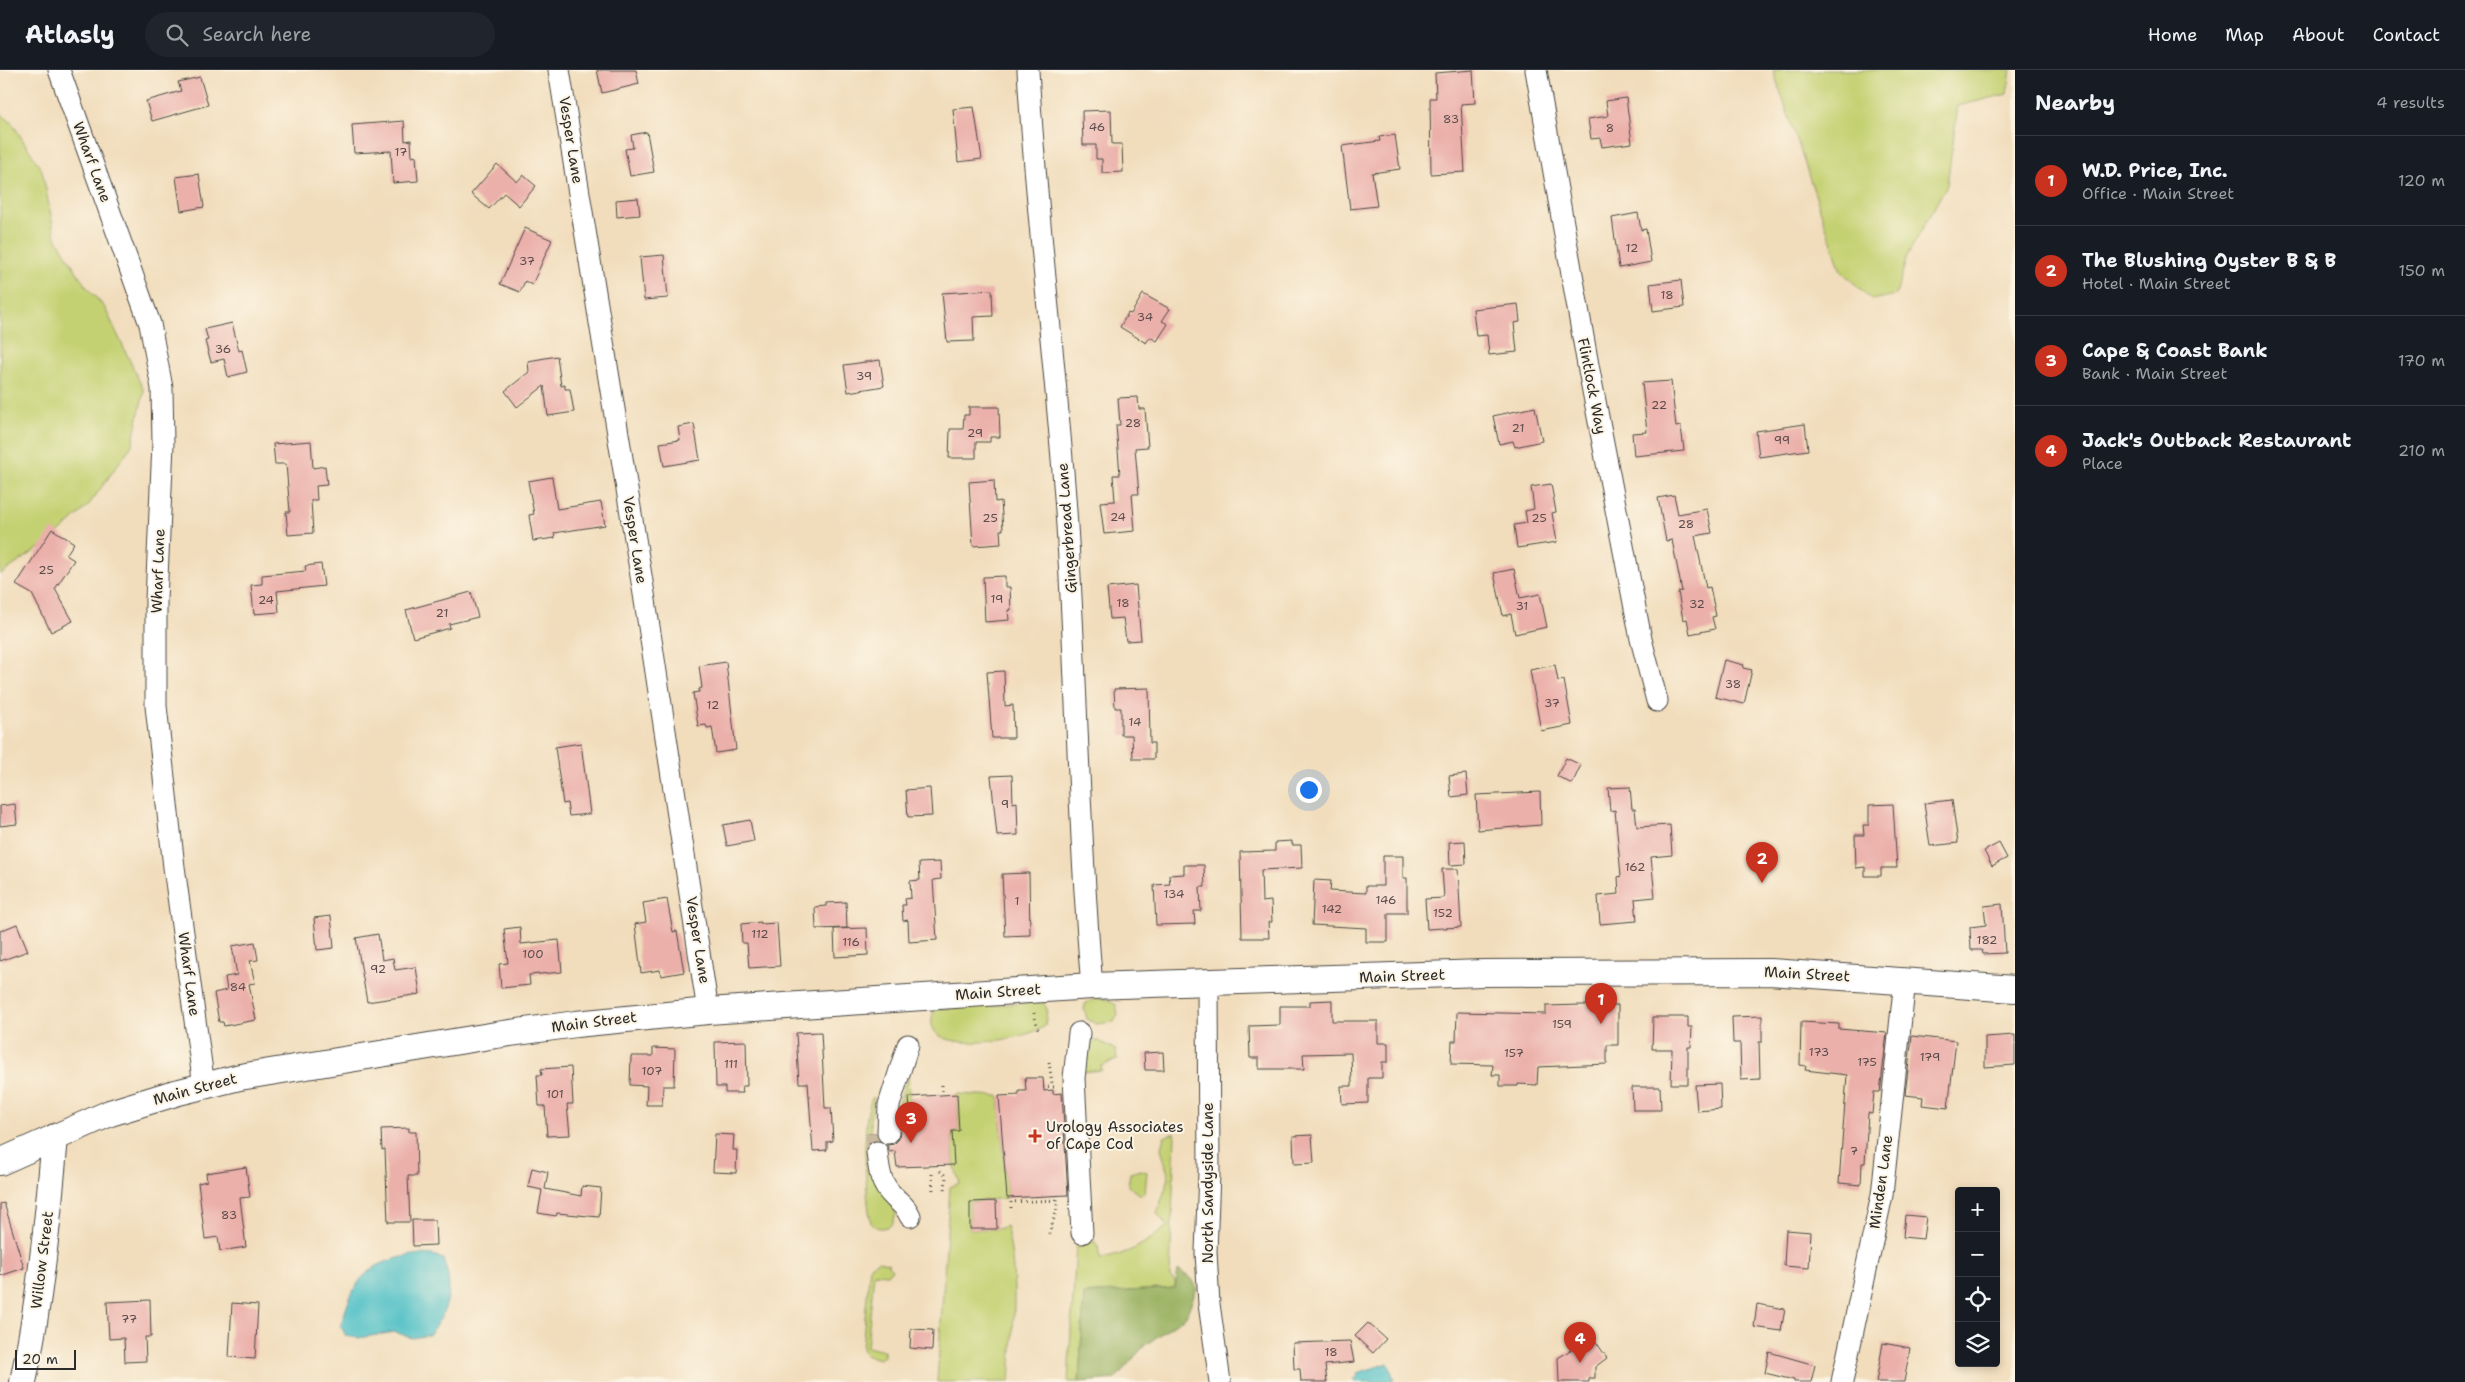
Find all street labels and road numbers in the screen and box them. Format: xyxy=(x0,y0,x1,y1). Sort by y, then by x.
street label: Vesper Lane xyxy=(554,95,588,185)
street label: Wharf Lane xyxy=(68,119,116,205)
street label: Flintlock Way xyxy=(1573,336,1611,436)
street label: Gingerbread Lane xyxy=(1052,462,1082,594)
street label: Vesper Lane xyxy=(618,495,652,585)
street label: Wharf Lane xyxy=(147,528,169,614)
street label: Vesper Lane xyxy=(681,895,715,985)
street label: Wharf Lane xyxy=(173,931,205,1017)
street label: Main Street xyxy=(1763,962,1851,986)
street label: Main Street xyxy=(1359,965,1445,987)
street label: Main Street xyxy=(954,979,1042,1005)
street label: Main Street xyxy=(550,1007,638,1037)
street label: Main Street xyxy=(151,1068,239,1110)
street label: North Sandyside Lane xyxy=(1198,1102,1218,1264)
street label: Minden Lane xyxy=(1865,1134,1897,1230)
street label: Willow Street xyxy=(26,1210,58,1310)

